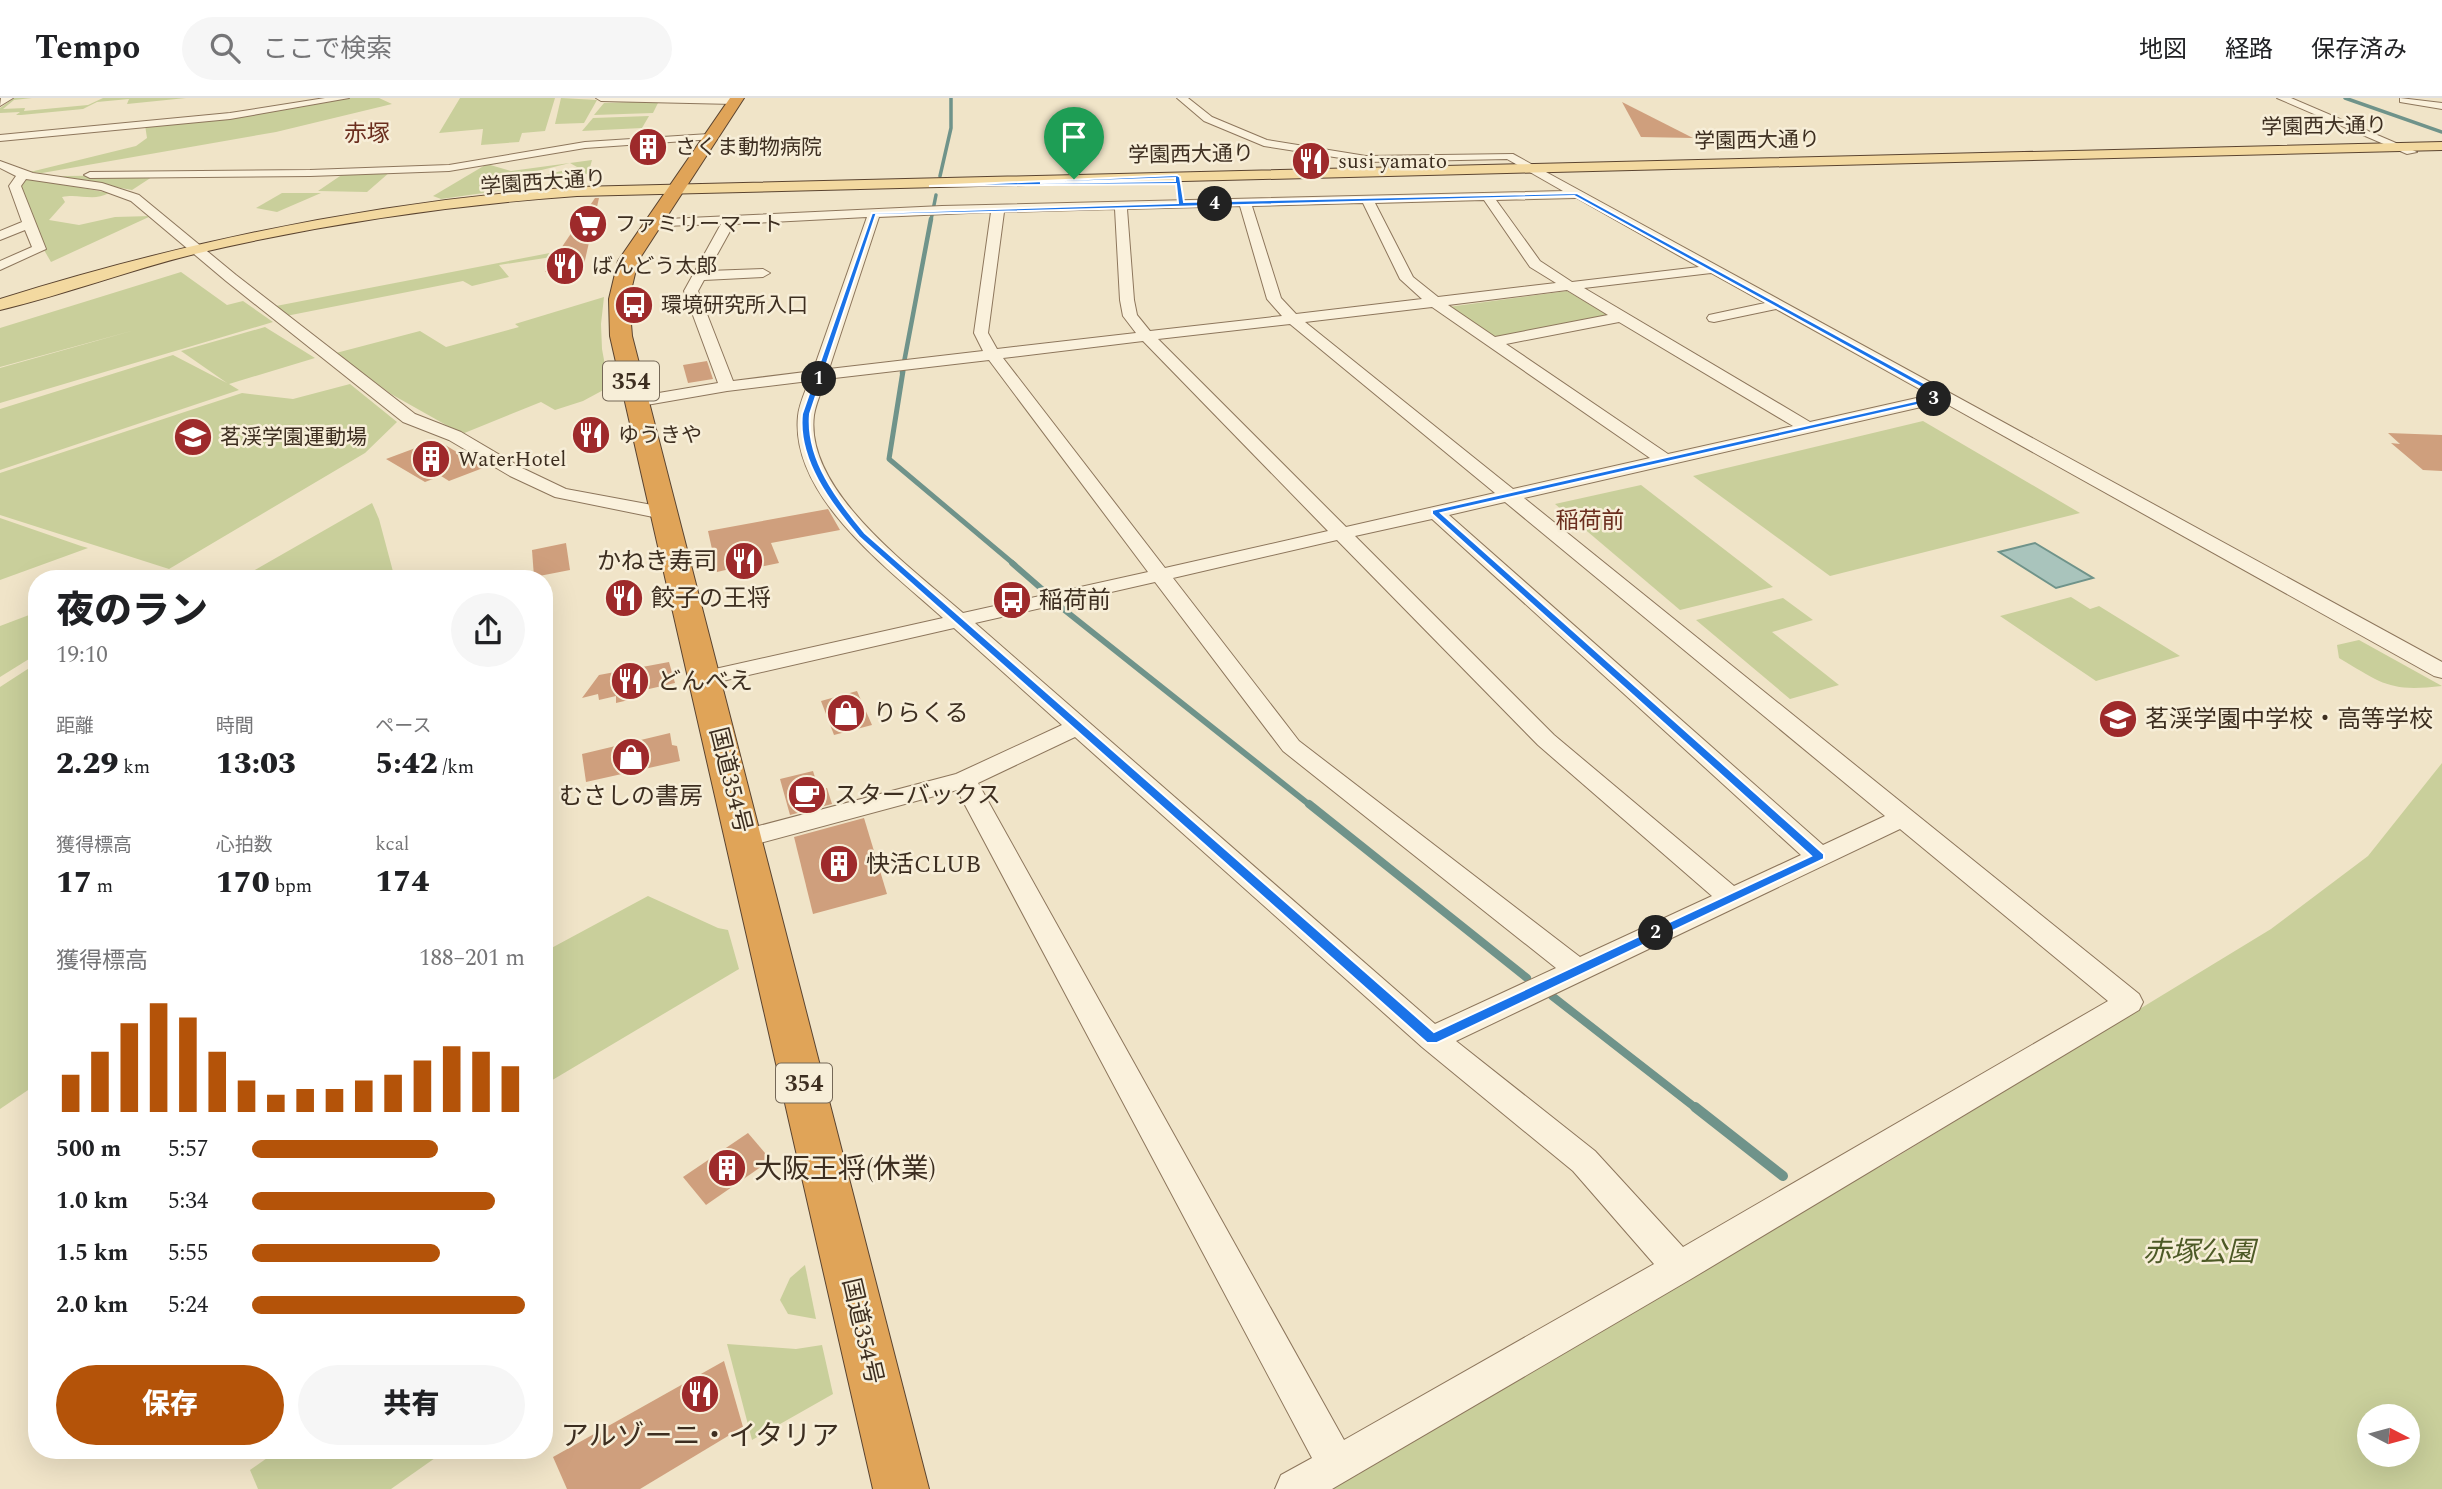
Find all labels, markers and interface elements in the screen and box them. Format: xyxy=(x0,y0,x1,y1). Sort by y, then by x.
search box xyxy=(182,17,672,80)
text: Tempo xyxy=(35,23,140,73)
icon: search xyxy=(206,29,244,67)
text: ここで検索 xyxy=(262,29,392,69)
text: 地図 xyxy=(2139,32,2187,68)
text: 経路 xyxy=(2225,32,2273,68)
text: 保存済み xyxy=(2311,32,2407,68)
pin xyxy=(1044,107,1104,179)
street label: 学園西大通り xyxy=(2261,110,2387,144)
district label: 赤塚 xyxy=(344,117,390,152)
icon: arrive xyxy=(1055,118,1093,156)
street label: 学園西大通り xyxy=(1694,124,1820,158)
building icon: さくま動物病院 xyxy=(627,126,669,168)
place label: さくま動物病院 xyxy=(675,132,822,164)
street label: 学園西大通り xyxy=(1128,138,1254,172)
restaurant icon: susi yamato xyxy=(1290,140,1332,182)
place label: susi yamato xyxy=(1338,146,1447,178)
street label: 学園西大通り xyxy=(479,163,607,203)
pin: 4 xyxy=(1198,186,1232,222)
text: 4 xyxy=(1209,189,1220,218)
supermarket icon: ファミリーマート xyxy=(567,203,609,245)
place label: ファミリーマート xyxy=(615,209,783,241)
restaurant icon: ばんどう太郎 xyxy=(544,245,586,287)
place label: ばんどう太郎 xyxy=(592,251,717,283)
bus stop icon: 環境研究所入口 xyxy=(613,284,655,326)
place label: 環境研究所入口 xyxy=(661,290,808,322)
road number: 354 xyxy=(603,362,659,400)
pin: 1 xyxy=(802,362,836,396)
text: 1 xyxy=(813,364,824,393)
pin: 3 xyxy=(1916,382,1952,416)
text: 3 xyxy=(1928,384,1939,413)
restaurant icon: ゆうきや xyxy=(570,414,612,456)
school or university icon: 茗渓学園運動場 xyxy=(172,416,214,458)
place label: ゆうきや xyxy=(618,420,702,452)
place label: 茗渓学園運動場 xyxy=(220,422,367,454)
building icon: WaterHotel xyxy=(410,438,452,480)
place label: WaterHotel xyxy=(458,444,567,476)
district label: 稲荷前 xyxy=(1556,504,1625,539)
restaurant icon: かねき寿司 xyxy=(723,540,765,582)
place label: かねき寿司 xyxy=(597,544,717,580)
restaurant icon: 餃子の王将 xyxy=(603,577,645,619)
bus stop icon: 稲荷前 xyxy=(991,579,1033,621)
place label: 餃子の王将 xyxy=(651,581,771,617)
text: 夜のラン xyxy=(56,583,208,641)
place label: 稲荷前 xyxy=(1039,583,1111,619)
button: share xyxy=(451,593,525,667)
text: 19:10 xyxy=(56,638,108,673)
restaurant icon: どんべえ xyxy=(609,660,651,702)
place label: どんべえ xyxy=(657,664,753,700)
shop icon: りらくる xyxy=(825,692,867,734)
place label: りらくる xyxy=(873,696,969,732)
school or university icon: 茗渓学園中学校・高等学校 xyxy=(2097,698,2139,740)
place label: 茗渓学園中学校・高等学校 xyxy=(2145,702,2433,738)
text: 距離 xyxy=(56,712,94,741)
text: 時間 xyxy=(216,712,254,741)
text: ペース xyxy=(375,712,431,741)
street label: 国道354号 xyxy=(700,723,761,837)
shop icon: むさしの書房 xyxy=(610,736,652,778)
text: 2.29 xyxy=(56,741,118,787)
text: 13:03 xyxy=(216,741,296,787)
text: 5:42 xyxy=(375,741,438,787)
text: km xyxy=(118,753,150,782)
text: /km xyxy=(438,753,474,782)
cafe icon: スターバックス xyxy=(786,774,828,816)
place label: スターバックス xyxy=(834,778,1001,814)
place label: むさしの書房 xyxy=(559,779,703,815)
text: kcal xyxy=(375,830,409,859)
text: 獲得標高 xyxy=(56,831,132,860)
text: 心拍数 xyxy=(216,831,273,860)
building icon: 快活CLUB xyxy=(818,843,860,885)
place label: 快活CLUB xyxy=(866,847,981,883)
text: 174 xyxy=(375,859,429,905)
text: 17 xyxy=(56,860,92,906)
text: 170 xyxy=(216,860,270,906)
text: m xyxy=(92,872,113,901)
text: bpm xyxy=(270,872,312,901)
pin: 2 xyxy=(1638,916,1674,950)
text: 2 xyxy=(1650,918,1661,947)
text: 188–201 m xyxy=(419,941,525,976)
text: 獲得標高 xyxy=(56,944,148,979)
road number: 354 xyxy=(776,1064,832,1102)
text: 500 m xyxy=(56,1132,121,1167)
text: 5:57 xyxy=(168,1132,208,1167)
building icon: 大阪王将(休業) xyxy=(706,1147,748,1189)
place label: 大阪王将(休業) xyxy=(754,1148,936,1191)
text: 1.0 km xyxy=(56,1184,128,1219)
text: 5:34 xyxy=(168,1184,208,1219)
park label: 赤塚公園 xyxy=(2143,1231,2259,1274)
text: 1.5 km xyxy=(56,1236,128,1271)
text: 5:55 xyxy=(168,1236,208,1271)
street label: 国道354号 xyxy=(832,1275,892,1388)
text: 2.0 km xyxy=(56,1288,128,1323)
text: 5:24 xyxy=(168,1288,208,1323)
button: 保存 xyxy=(56,1365,284,1445)
button: 共有 xyxy=(298,1365,525,1445)
restaurant icon: アルゾーニ・イタリア xyxy=(679,1373,721,1415)
north arrow xyxy=(2357,1404,2420,1466)
map controls xyxy=(2357,1404,2420,1467)
place label: アルゾーニ・イタリア xyxy=(561,1415,839,1458)

